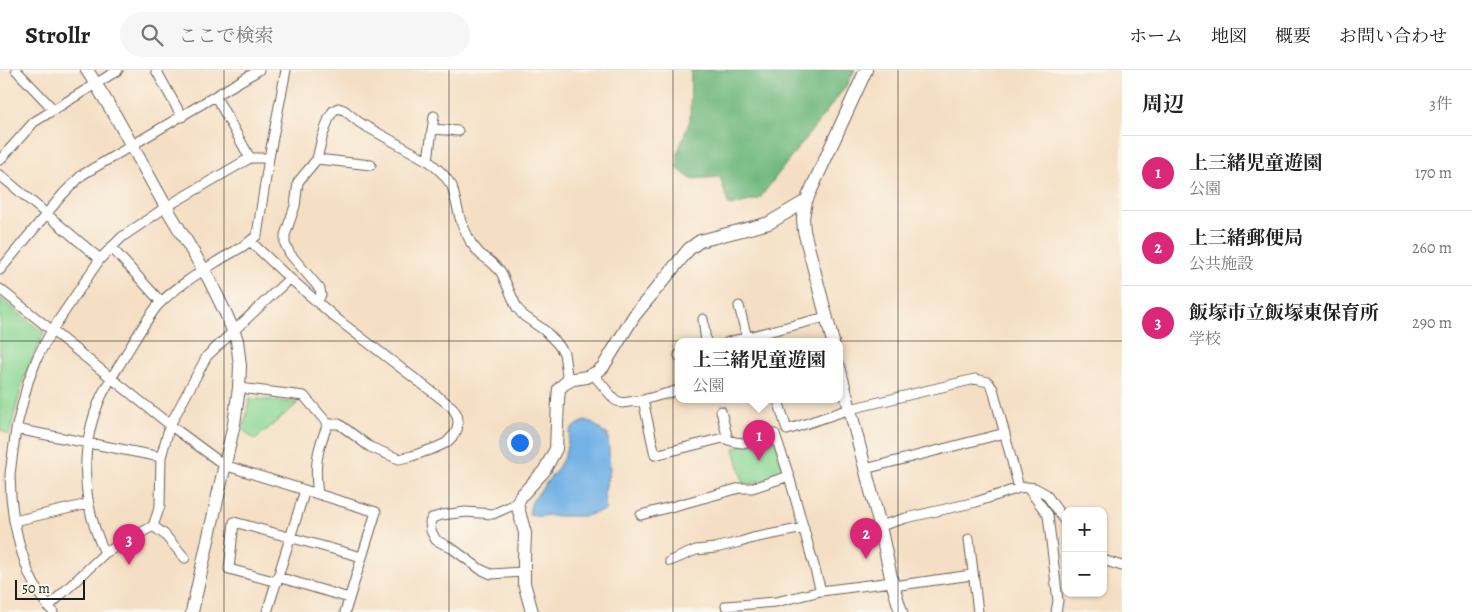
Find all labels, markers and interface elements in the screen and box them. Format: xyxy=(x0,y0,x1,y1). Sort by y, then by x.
search box xyxy=(120,12,470,57)
text: Strollr xyxy=(25,19,90,51)
icon: search xyxy=(138,21,166,49)
text: ここで検索 xyxy=(178,23,273,49)
text: ホーム xyxy=(1129,24,1183,48)
text: 地図 xyxy=(1211,24,1247,48)
text: 概要 xyxy=(1275,24,1311,48)
text: お問い合わせ xyxy=(1339,24,1447,48)
text: 周辺 xyxy=(1142,90,1184,118)
text: 3件 xyxy=(1429,93,1452,115)
text: 上三緒児童遊園 xyxy=(1189,150,1322,176)
text: 1 xyxy=(1155,162,1161,184)
text: 170 m xyxy=(1415,162,1452,184)
text: 公園 xyxy=(1189,178,1221,200)
text: 上三緒郵便局 xyxy=(1189,225,1303,251)
text: 2 xyxy=(1154,237,1162,259)
text: 260 m xyxy=(1412,237,1452,259)
text: 公共施設 xyxy=(1189,253,1253,275)
text: 飯塚市立飯塚東保育所 xyxy=(1189,300,1379,326)
text: 3 xyxy=(1155,312,1161,334)
text: 290 m xyxy=(1412,312,1452,334)
text: 学校 xyxy=(1189,328,1221,350)
popup xyxy=(675,338,843,403)
text: 上三緒児童遊園 xyxy=(692,347,826,373)
text: 公園 xyxy=(692,375,725,397)
pin: 1 xyxy=(743,420,775,461)
your location xyxy=(507,430,533,456)
map controls xyxy=(1062,507,1107,597)
button: + xyxy=(1062,507,1107,552)
pin: 2 xyxy=(850,518,882,559)
pin: 3 xyxy=(113,524,145,565)
button: − xyxy=(1062,552,1107,597)
scale bar xyxy=(15,577,85,600)
text: 50 m xyxy=(22,579,50,598)

